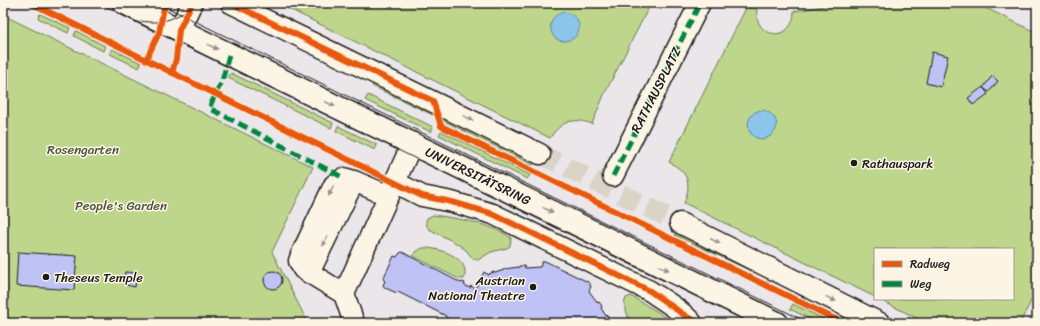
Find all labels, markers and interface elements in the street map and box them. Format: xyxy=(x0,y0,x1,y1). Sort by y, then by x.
street label: RATHAUSPLATZ xyxy=(624,42,688,137)
one-way arrow xyxy=(208,44,219,50)
one-way arrow xyxy=(325,101,336,107)
one-way arrow xyxy=(462,115,473,121)
park label: Rosengarten xyxy=(47,138,119,161)
street label: UNIVERSITÄTSRING xyxy=(421,140,535,212)
place label: Rathauspark xyxy=(862,152,933,175)
marker: Rathauspark xyxy=(849,158,859,168)
one-way arrow xyxy=(328,185,334,197)
park label: People's Garden xyxy=(75,194,167,217)
one-way arrow xyxy=(542,207,554,213)
one-way arrow xyxy=(322,236,328,247)
one-way arrow xyxy=(709,238,721,244)
legend xyxy=(874,248,1014,300)
text: Radweg xyxy=(910,253,950,275)
one-way arrow xyxy=(659,265,670,271)
place label: Theseus Temple xyxy=(54,266,143,289)
place label: Austrian National Theatre xyxy=(428,269,525,307)
marker: Theseus Temple xyxy=(41,272,51,282)
text: Weg xyxy=(910,273,931,295)
marker: Austrian National Theatre xyxy=(528,282,538,292)
one-way arrow xyxy=(826,296,837,302)

